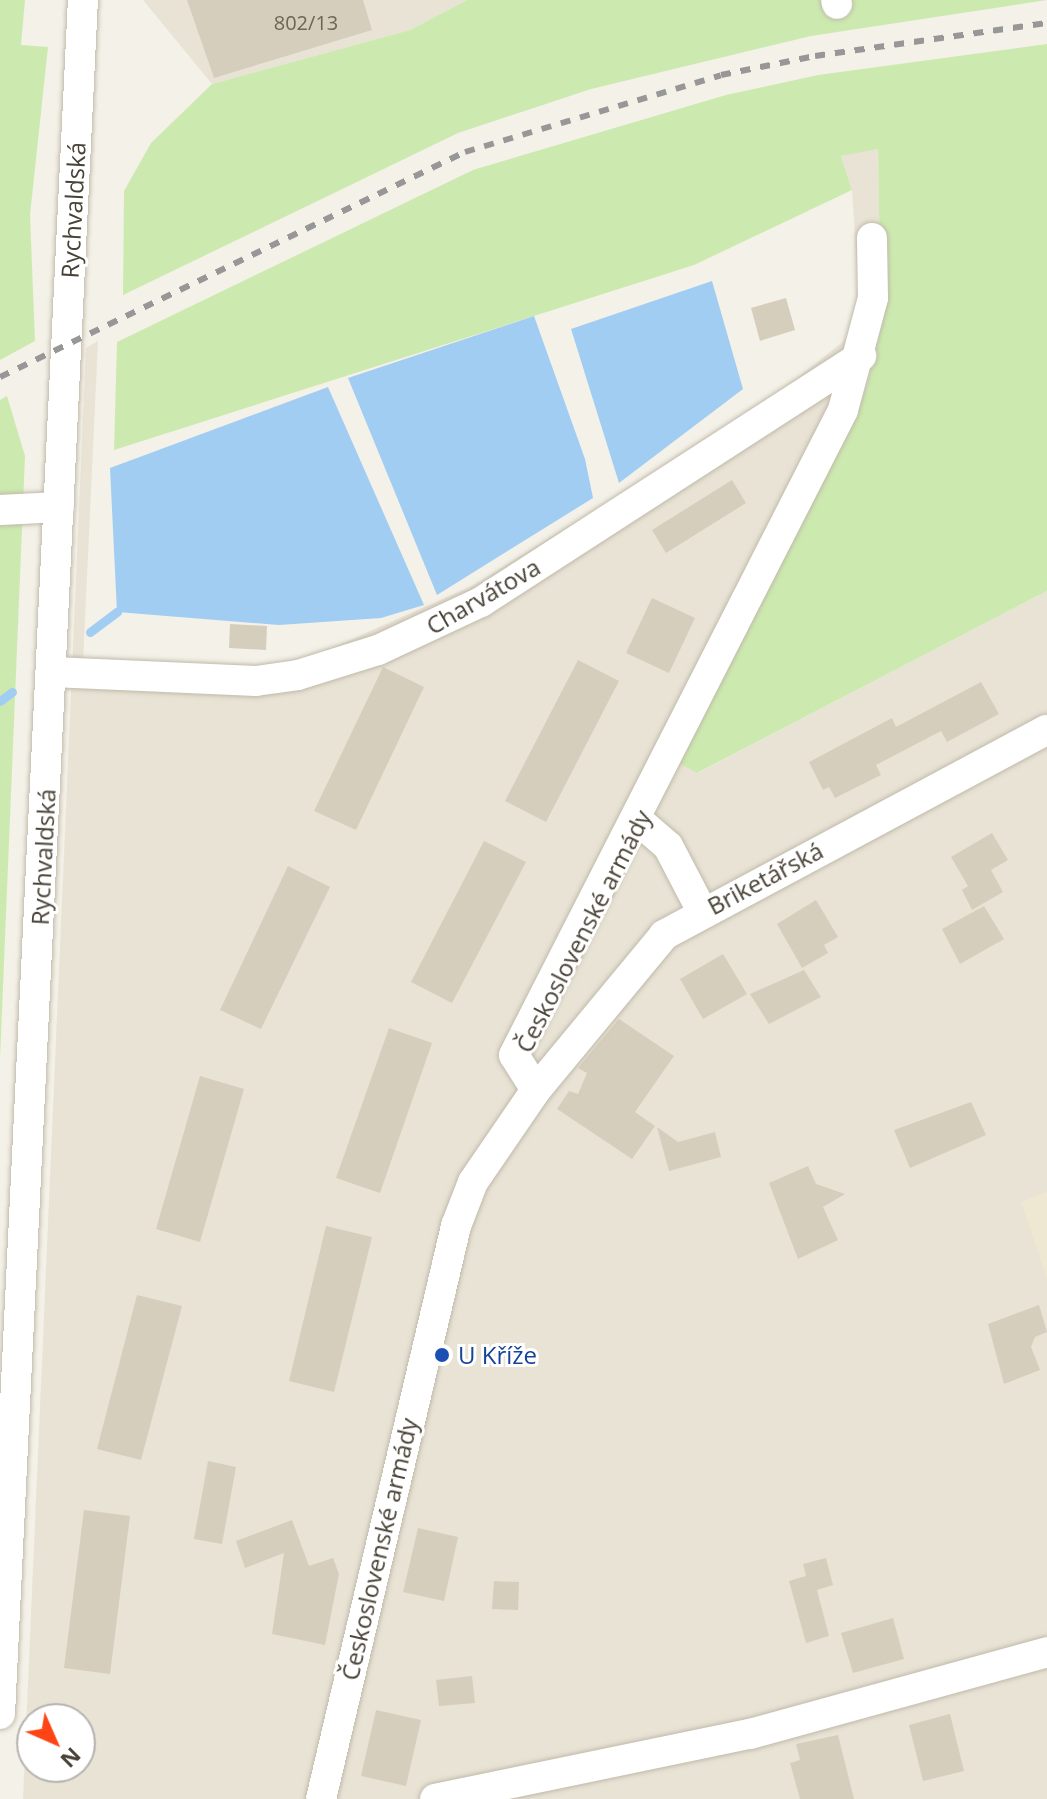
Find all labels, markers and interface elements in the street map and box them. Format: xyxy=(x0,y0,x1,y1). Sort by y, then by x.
house number: 802/13 xyxy=(274,10,338,34)
street label: Rychvaldská xyxy=(55,141,91,279)
street label: Charvátova xyxy=(421,552,545,640)
street label: Rychvaldská xyxy=(25,788,61,926)
street label: Československé armády xyxy=(509,805,657,1057)
street label: Briketářská xyxy=(702,836,828,920)
place label: U Kříže xyxy=(458,1341,537,1369)
marker: U Kříže xyxy=(433,1346,451,1364)
street label: Československé armády xyxy=(335,1415,423,1683)
north arrow xyxy=(16,1703,96,1783)
text: N xyxy=(55,1742,88,1775)

